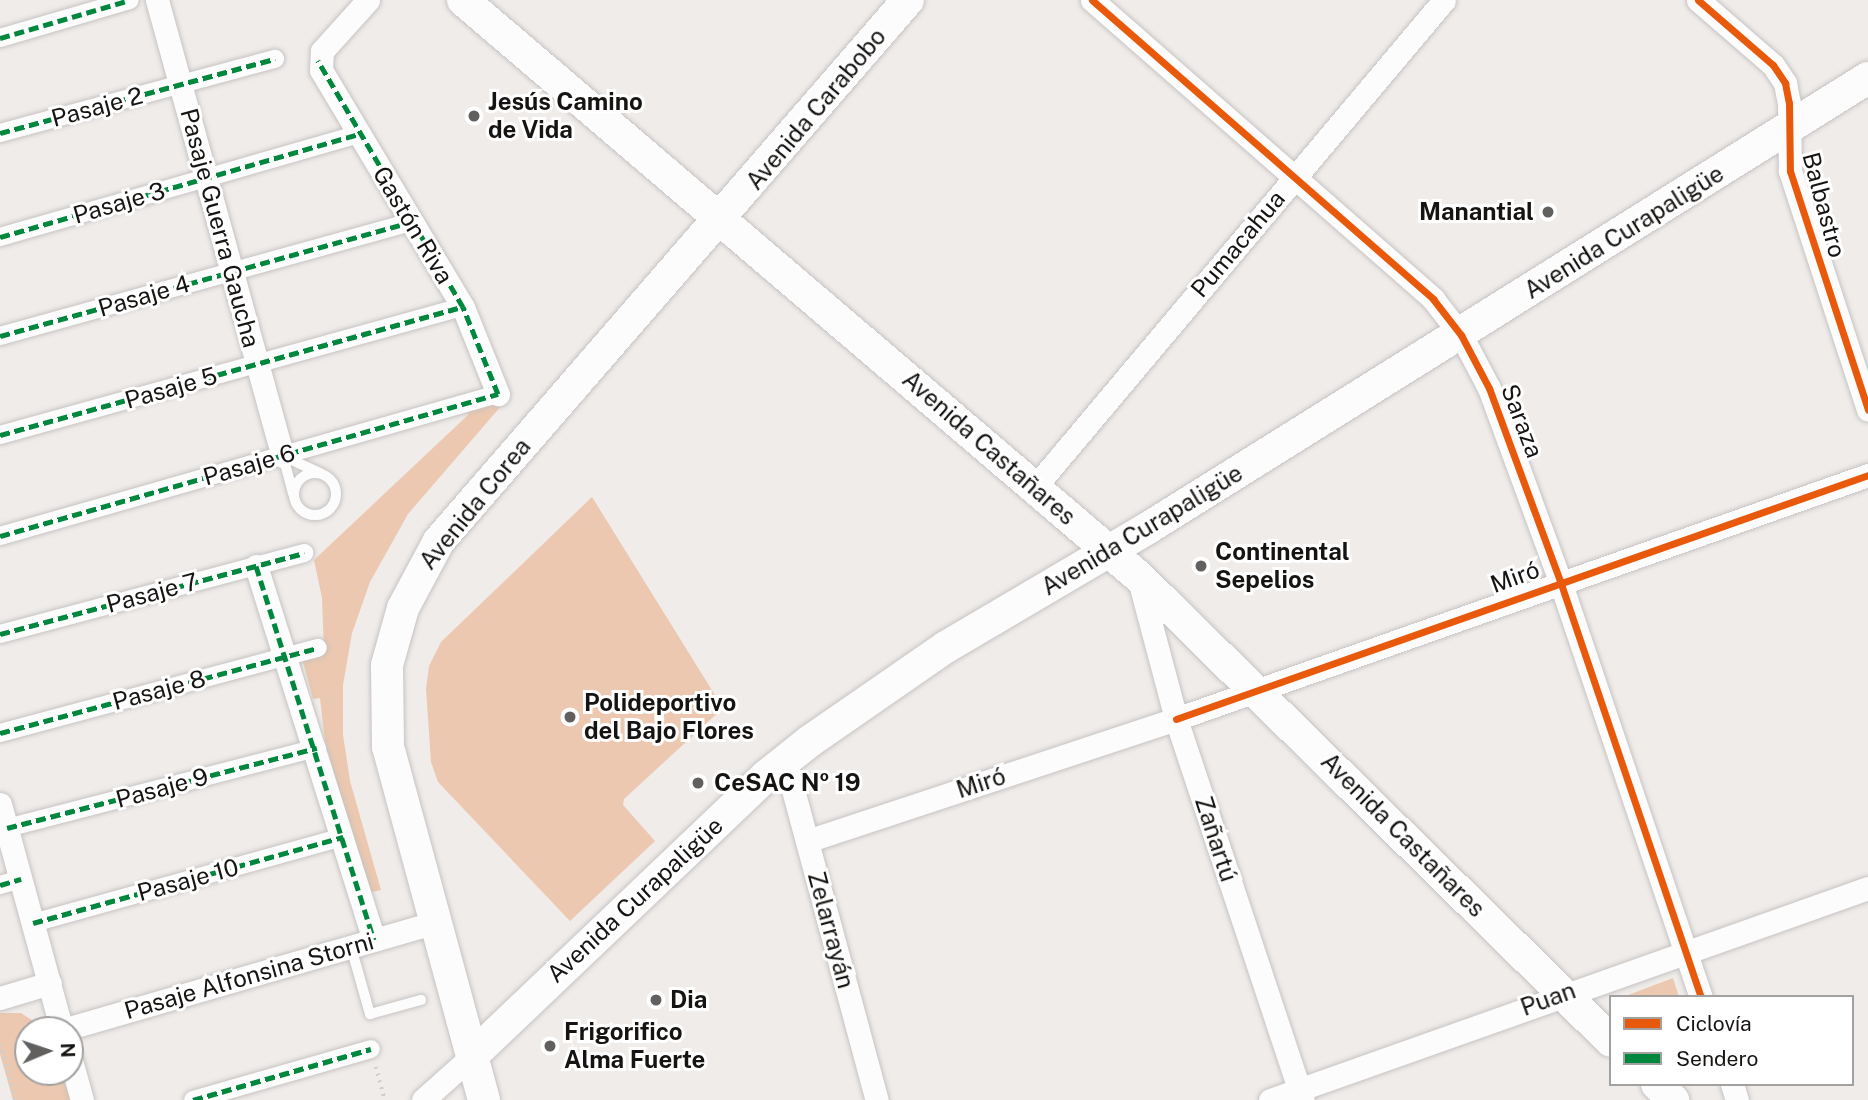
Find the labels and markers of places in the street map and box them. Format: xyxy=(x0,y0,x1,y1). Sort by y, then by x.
place label: Jesús Camino de Vida xyxy=(488,88,643,144)
marker: Jesús Camino de Vida xyxy=(466,108,482,124)
place label: Manantial xyxy=(1419,198,1534,226)
marker: Manantial xyxy=(1540,204,1556,220)
place label: Continental Sepelios xyxy=(1215,538,1350,594)
marker: Continental Sepelios xyxy=(1193,558,1209,574)
place label: Polideportivo del Bajo Flores xyxy=(584,689,754,745)
marker: Polideportivo del Bajo Flores xyxy=(562,709,578,725)
place label: CeSAC Nº 19 xyxy=(714,769,861,797)
marker: CeSAC Nº 19 xyxy=(688,773,708,793)
place label: Dia xyxy=(670,986,707,1014)
marker: Dia xyxy=(648,992,664,1008)
place label: Frigorifico Alma Fuerte xyxy=(564,1018,705,1074)
marker: Frigorifico Alma Fuerte xyxy=(542,1038,558,1054)

